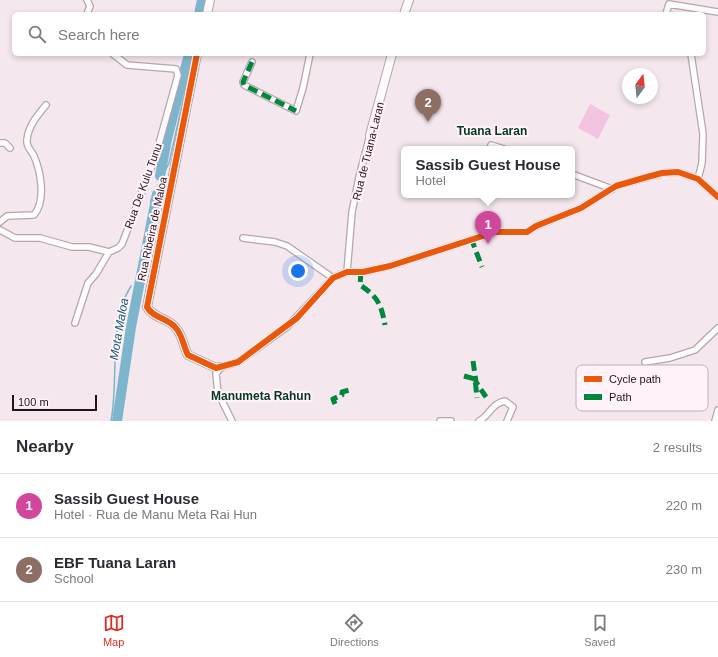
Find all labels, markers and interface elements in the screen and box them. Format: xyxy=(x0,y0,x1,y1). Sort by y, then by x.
search box xyxy=(12,12,706,56)
icon: search xyxy=(26,23,48,45)
text: Search here xyxy=(58,26,140,43)
north arrow xyxy=(622,68,658,104)
pin: 2 xyxy=(415,89,441,122)
street label: Rua de Tuana-Laran xyxy=(350,101,386,201)
district label: Tuana Laran xyxy=(457,124,527,138)
street label: Rua De Kulu Tunu xyxy=(122,142,164,230)
popup xyxy=(401,146,575,198)
text: Sassib Guest House xyxy=(415,156,561,173)
text: Hotel xyxy=(415,173,446,188)
street label: Rua Ribeira de Maloa xyxy=(135,175,169,282)
pin: 1 xyxy=(475,211,501,244)
your location xyxy=(288,261,308,281)
water label: Mota Maloa xyxy=(107,297,131,361)
legend xyxy=(576,365,708,411)
text: Cycle path xyxy=(609,373,661,385)
district label: Manumeta Rahun xyxy=(211,389,311,403)
text: Path xyxy=(609,391,632,403)
scale bar xyxy=(12,393,97,412)
text: 100 m xyxy=(18,396,49,408)
text: Nearby xyxy=(16,437,74,456)
text: 2 results xyxy=(653,440,702,455)
text: Sassib Guest House xyxy=(54,490,199,507)
text: 1 xyxy=(25,498,33,513)
text: 220 m xyxy=(666,498,702,513)
text: Hotel · Rua de Manu Meta Rai Hun xyxy=(54,507,257,522)
text: EBF Tuana Laran xyxy=(54,554,176,571)
text: 2 xyxy=(25,562,33,577)
text: 230 m xyxy=(666,562,702,577)
text: School xyxy=(54,571,94,586)
tab: Map xyxy=(103,612,125,648)
tab: Directions xyxy=(330,612,379,648)
tab: Saved xyxy=(584,612,615,648)

